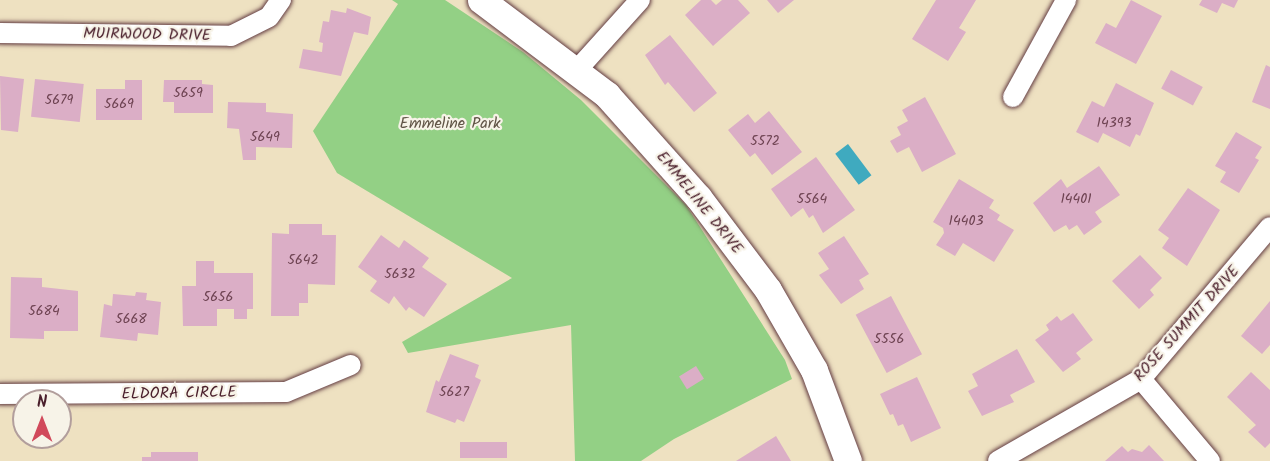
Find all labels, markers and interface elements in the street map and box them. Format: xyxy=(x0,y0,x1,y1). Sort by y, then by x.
street label: MUIRWOOD DRIVE xyxy=(83,24,211,46)
house number: 5659 xyxy=(173,85,203,101)
house number: 5679 xyxy=(45,92,73,108)
house number: 5669 xyxy=(104,96,134,112)
park label: Emmeline Park xyxy=(400,114,500,134)
house number: 14393 xyxy=(1097,115,1131,131)
house number: 5649 xyxy=(250,129,280,145)
house number: 5572 xyxy=(750,133,780,149)
street label: EMMELINE DRIVE xyxy=(652,148,746,258)
house number: 5564 xyxy=(797,191,827,207)
house number: 14401 xyxy=(1060,191,1092,207)
house number: 14403 xyxy=(949,213,983,229)
house number: 5642 xyxy=(287,252,319,268)
street label: ROSE SUMMIT DRIVE xyxy=(1130,262,1244,386)
house number: 5632 xyxy=(384,266,416,282)
house number: 5656 xyxy=(203,289,233,305)
house number: 5684 xyxy=(28,303,60,319)
house number: 5668 xyxy=(115,311,147,327)
house number: 5556 xyxy=(874,331,904,347)
street label: ELDORA CIRCLE xyxy=(121,383,237,405)
house number: 5627 xyxy=(439,384,469,400)
north arrow xyxy=(12,389,72,449)
text: N xyxy=(37,390,47,415)

